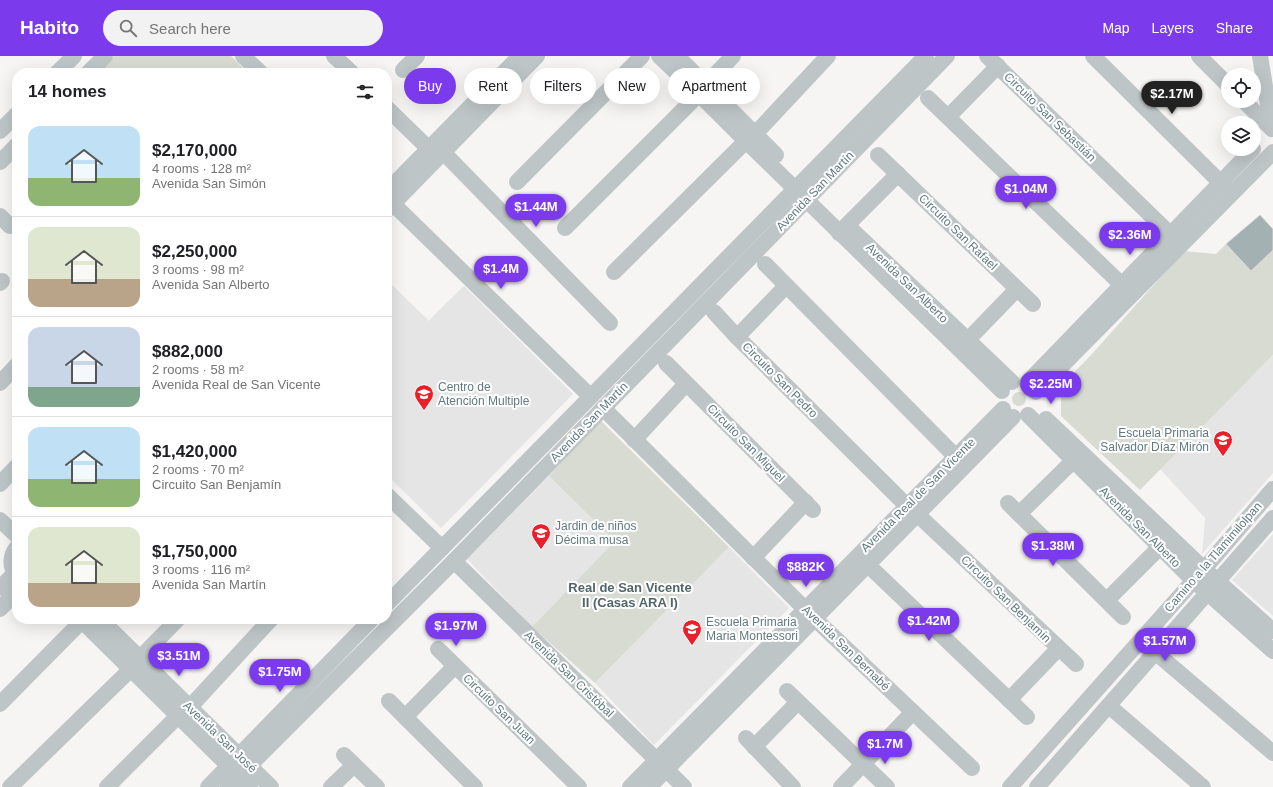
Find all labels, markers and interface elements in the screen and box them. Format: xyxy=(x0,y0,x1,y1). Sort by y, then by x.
search box xyxy=(103,10,383,46)
text: Habito xyxy=(20,17,79,38)
icon: search xyxy=(117,17,139,39)
text: Search here xyxy=(149,20,231,37)
text: Map xyxy=(1102,20,1130,36)
text: Layers xyxy=(1152,20,1194,36)
text: Share xyxy=(1216,20,1253,36)
chip: Buy xyxy=(404,68,456,104)
chip: Rent xyxy=(464,68,522,104)
chip: Filters xyxy=(530,68,596,104)
chip: New xyxy=(604,68,660,104)
chip: Apartment xyxy=(668,68,760,104)
map controls xyxy=(1221,68,1261,156)
button: locate xyxy=(1221,68,1261,108)
street label: Circuito San Sebastián xyxy=(1001,70,1099,164)
icon: filters xyxy=(354,81,376,103)
pin: $2.17M xyxy=(1139,81,1205,115)
text: 14 homes xyxy=(28,82,106,101)
text: $2.17M xyxy=(1150,86,1194,101)
button: layers xyxy=(1221,116,1261,156)
text: $2,170,000 xyxy=(152,141,237,160)
icon: home xyxy=(60,142,108,190)
street label: Avenida San Martín xyxy=(773,148,857,234)
text: 4 rooms · 128 m² xyxy=(152,161,251,176)
text: Avenida San Simón xyxy=(152,176,266,191)
pin: $1.04M xyxy=(993,176,1059,210)
text: $1.04M xyxy=(1004,181,1048,196)
street label: Circuito San Rafael xyxy=(916,191,1000,273)
pin: $1.44M xyxy=(503,194,569,228)
text: $1.44M xyxy=(514,199,558,214)
pin: $2.36M xyxy=(1097,222,1163,256)
text: $2.36M xyxy=(1108,227,1152,242)
street label: Avenida San Alberto xyxy=(863,240,951,326)
text: $2,250,000 xyxy=(152,242,237,261)
icon: home xyxy=(60,243,108,291)
pin: $1.4M xyxy=(473,256,529,290)
text: $1.4M xyxy=(483,261,519,276)
text: 3 rooms · 98 m² xyxy=(152,262,244,277)
text: Avenida San Alberto xyxy=(152,277,270,292)
street label: Circuito San Pedro xyxy=(739,339,821,421)
text: $882,000 xyxy=(152,342,223,361)
icon: home xyxy=(60,343,108,391)
text: 2 rooms · 58 m² xyxy=(152,362,244,377)
pin: $2.25M xyxy=(1018,371,1084,405)
text: $2.25M xyxy=(1029,376,1073,391)
text: Avenida Real de San Vicente xyxy=(152,377,321,392)
street label: Avenida San Martín xyxy=(547,379,631,465)
place label: Centro de Atención Multiple xyxy=(438,380,530,408)
school or university icon: Centro de Atención Multiple xyxy=(413,383,435,411)
street label: Circuito San Miguel xyxy=(704,401,788,485)
place label: Escuela Primaria Salvador Díaz Mirón xyxy=(1100,426,1209,454)
school or university icon: Escuela Primaria Salvador Díaz Mirón xyxy=(1212,429,1234,457)
street label: Avenida Real de San Vicente xyxy=(858,435,978,555)
text: $1,420,000 xyxy=(152,442,237,461)
icon: home xyxy=(60,443,108,491)
text: 2 rooms · 70 m² xyxy=(152,462,244,477)
text: Circuito San Benjamín xyxy=(152,477,281,492)
street label: Avenida San Alberto xyxy=(1097,484,1184,571)
street label: Camino a la Tlamimilolpan xyxy=(1161,499,1265,615)
place label: Jardin de niños Décima musa xyxy=(555,519,636,547)
school or university icon: Jardin de niños Décima musa xyxy=(530,522,552,550)
pin: $1.38M xyxy=(1020,533,1086,567)
text: $1.38M xyxy=(1031,538,1075,553)
text: $1,750,000 xyxy=(152,542,237,561)
icon: home xyxy=(60,543,108,591)
street label: Circuito San Benjamín xyxy=(958,552,1054,646)
pin: $882K xyxy=(778,554,834,588)
text: $882K xyxy=(787,559,825,574)
text: 3 rooms · 116 m² xyxy=(152,562,250,577)
text: Avenida San Martín xyxy=(152,577,266,592)
district label: Real de San Vicente II (Casas ARA I) xyxy=(568,580,692,610)
street label: Avenida San Bernabé xyxy=(799,602,893,694)
pin: $1.42M xyxy=(896,608,962,642)
pin: $1.97M xyxy=(423,613,489,647)
text: $1.42M xyxy=(907,613,951,628)
place label: Escuela Primaria Maria Montessori xyxy=(706,615,798,643)
text: $1.97M xyxy=(434,618,478,633)
school or university icon: Escuela Primaria Maria Montessori xyxy=(681,618,703,646)
street label: Avenida San Cristóbal xyxy=(522,628,616,720)
pin: $1.57M xyxy=(1132,628,1198,662)
text: $1.57M xyxy=(1143,633,1187,648)
pin: $3.51M xyxy=(146,643,212,677)
text: $3.51M xyxy=(157,648,201,663)
pin: $1.75M xyxy=(247,659,313,693)
text: $1.75M xyxy=(258,664,302,679)
street label: Circuito San Juan xyxy=(460,671,538,747)
street label: Avenida San José xyxy=(180,698,260,776)
pin: $1.7M xyxy=(857,731,913,765)
text: $1.7M xyxy=(867,736,903,751)

